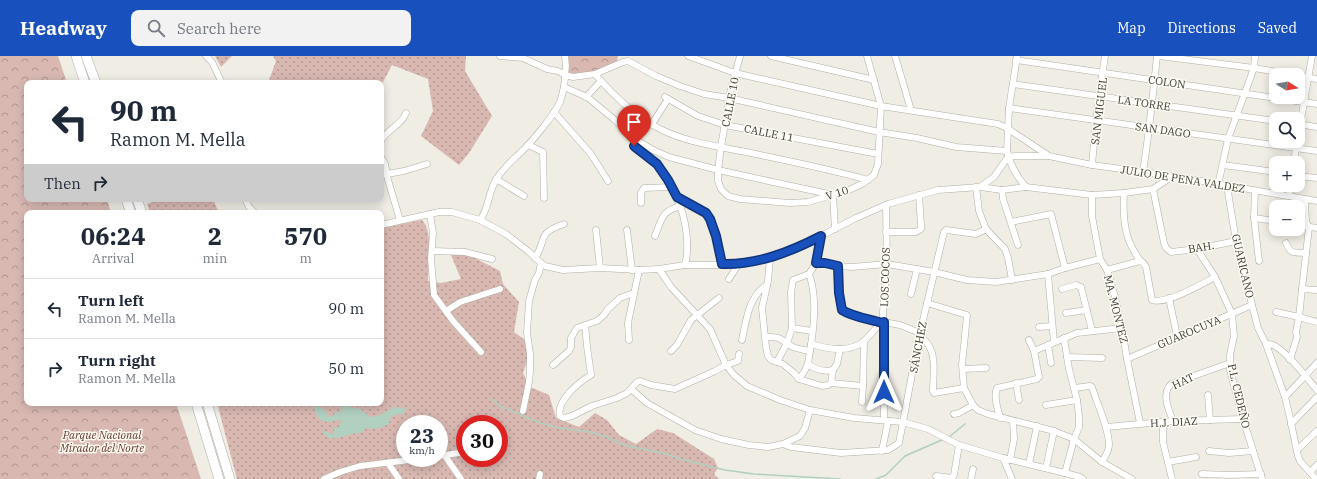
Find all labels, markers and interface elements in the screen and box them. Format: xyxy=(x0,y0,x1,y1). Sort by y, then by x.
search box xyxy=(131,10,411,46)
text: Headway xyxy=(20,16,107,40)
icon: search xyxy=(145,17,167,39)
text: Search here xyxy=(177,19,261,38)
text: Map xyxy=(1117,19,1146,37)
text: Directions xyxy=(1168,19,1236,37)
text: Saved xyxy=(1258,19,1297,37)
north arrow xyxy=(1269,68,1305,104)
map controls xyxy=(1269,68,1305,236)
street label: COLON xyxy=(1147,72,1187,92)
street label: CALLE 10 xyxy=(718,76,742,128)
street label: SAN MIGUEL xyxy=(1088,76,1110,146)
text: 90 m xyxy=(110,92,177,129)
street label: LA TORRE xyxy=(1117,92,1171,114)
icon: left xyxy=(44,96,96,148)
pin xyxy=(617,105,651,146)
icon: arrive xyxy=(623,111,645,133)
button: search xyxy=(1269,112,1305,148)
street label: SAN DAGO xyxy=(1134,119,1192,141)
street label: CALLE 11 xyxy=(743,121,795,145)
text: Ramon M. Mella xyxy=(110,128,246,151)
button: + xyxy=(1269,156,1305,192)
street label: JULIO DE PENA VALDEZ xyxy=(1119,162,1247,196)
icon: right xyxy=(89,172,111,194)
text: Then xyxy=(44,174,81,193)
street label: V 10 xyxy=(824,183,851,203)
button: − xyxy=(1269,200,1305,236)
text: 06:24 xyxy=(81,220,146,252)
text: 2 xyxy=(208,220,222,252)
text: 570 xyxy=(284,220,327,252)
street label: GUARICANO xyxy=(1229,233,1257,300)
street label: BAH. xyxy=(1187,238,1215,256)
street label: LOS COCOS xyxy=(877,247,893,307)
text: Arrival xyxy=(92,250,134,267)
text: min xyxy=(202,250,227,267)
text: m xyxy=(299,250,312,267)
street label: MA. MONTEZ xyxy=(1101,273,1131,345)
text: Turn left xyxy=(78,291,144,310)
icon: left xyxy=(44,298,66,320)
text: 90 m xyxy=(328,299,364,318)
text: Ramon M. Mella xyxy=(78,310,176,327)
street label: GUAROCUYA xyxy=(1155,312,1223,352)
street label: SÁNCHEZ xyxy=(906,320,930,374)
text: Turn right xyxy=(78,351,156,370)
icon: right xyxy=(44,358,66,380)
text: 50 m xyxy=(328,359,364,378)
street label: P.L. CEDEÑO xyxy=(1225,362,1253,430)
text: Ramon M. Mella xyxy=(78,370,176,387)
street label: HAT xyxy=(1170,370,1196,392)
position arrow xyxy=(863,371,905,413)
street label: H.J. DIAZ xyxy=(1150,414,1198,430)
speed limit sign: 30 xyxy=(456,415,508,467)
text: 23 xyxy=(410,422,434,449)
park label: Parque Nacional Mirador del Norte xyxy=(59,428,144,455)
text: km/h xyxy=(409,444,435,457)

